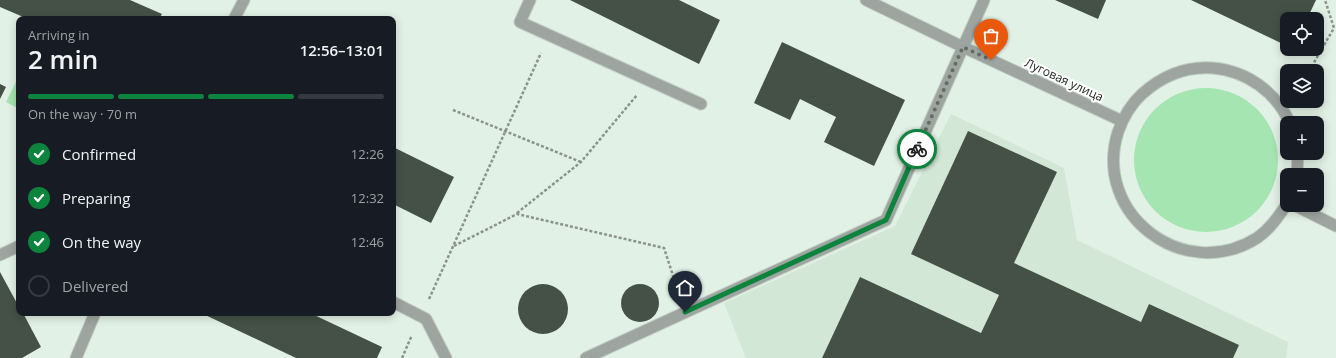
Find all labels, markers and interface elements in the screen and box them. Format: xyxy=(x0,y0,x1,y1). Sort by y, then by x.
map controls xyxy=(1280,12,1324,212)
button: locate xyxy=(1280,12,1324,56)
pin xyxy=(974,19,1008,60)
icon: bag xyxy=(980,25,1002,47)
text: Arriving in xyxy=(28,26,90,44)
text: 12:56–13:01 xyxy=(300,40,384,60)
text: 2 min xyxy=(28,41,98,77)
street label: Луговая улица xyxy=(1022,54,1106,105)
button: layers xyxy=(1280,64,1324,108)
text: On the way · 70 m xyxy=(28,105,137,123)
button: + xyxy=(1280,116,1324,160)
courier xyxy=(897,129,937,169)
icon: bike xyxy=(906,138,928,160)
icon: check xyxy=(28,143,50,165)
text: Confirmed xyxy=(62,144,136,164)
text: 12:26 xyxy=(351,145,384,163)
button: − xyxy=(1280,168,1324,212)
icon: check xyxy=(28,187,50,209)
text: Preparing xyxy=(62,188,130,208)
text: 12:32 xyxy=(351,189,384,207)
icon: check xyxy=(28,231,50,253)
text: On the way xyxy=(62,232,141,252)
text: 12:46 xyxy=(351,233,384,251)
pin xyxy=(668,271,702,312)
text: Delivered xyxy=(62,276,129,296)
icon: home xyxy=(674,277,696,299)

